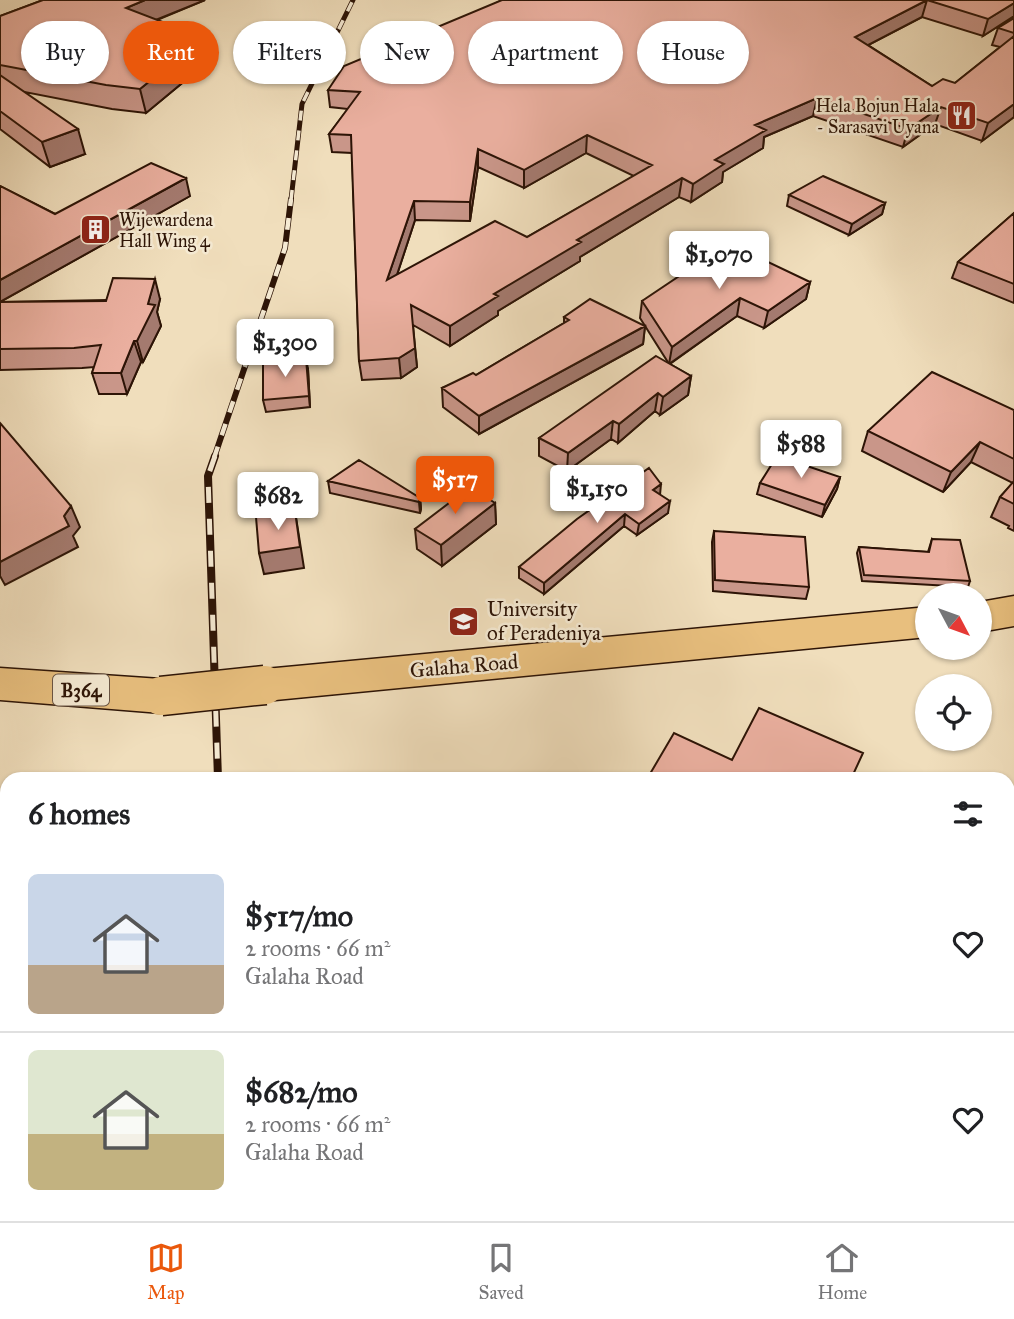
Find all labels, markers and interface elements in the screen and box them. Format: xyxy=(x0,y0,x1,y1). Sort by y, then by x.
chip: Buy xyxy=(21,21,109,84)
chip: Rent xyxy=(123,21,219,84)
chip: Filters xyxy=(233,21,346,84)
chip: New xyxy=(360,21,454,84)
chip: Apartment xyxy=(468,21,623,84)
chip: House xyxy=(637,21,749,84)
place label: Hela Bojun Hala - Sarasavi Uyana xyxy=(815,95,939,138)
restaurant icon: Hela Bojun Hala - Sarasavi Uyana xyxy=(945,99,979,133)
place label: Wijewardena Hall Wing 4 xyxy=(119,209,213,253)
building icon: Wijewardena Hall Wing 4 xyxy=(79,213,113,247)
pin: $1,070 xyxy=(662,232,776,291)
text: $1,070 xyxy=(685,240,753,268)
pin: $1,300 xyxy=(228,320,342,379)
text: $1,300 xyxy=(253,328,317,356)
pin: $588 xyxy=(760,420,842,480)
text: $588 xyxy=(777,429,825,457)
pin: $517 xyxy=(414,456,496,516)
text: $517 xyxy=(432,465,478,493)
pin: $1,150 xyxy=(540,466,654,525)
pin: $682 xyxy=(237,472,319,532)
text: $1,150 xyxy=(566,474,628,502)
text: $682 xyxy=(253,481,303,509)
north arrow xyxy=(915,583,992,660)
map controls xyxy=(915,583,992,751)
place label: University of Peradeniya xyxy=(487,596,601,646)
school or university icon: University of Peradeniya xyxy=(447,604,481,638)
street label: Galaha Road xyxy=(409,648,520,684)
road number: B364 xyxy=(53,674,109,706)
button: locate xyxy=(915,674,992,751)
icon: filters xyxy=(949,795,987,833)
text: 6 homes xyxy=(28,796,130,832)
text: $517/mo xyxy=(245,898,353,934)
icon: home xyxy=(84,902,168,986)
icon: heart xyxy=(949,925,987,963)
text: 2 rooms · 66 m² xyxy=(245,934,390,962)
text: Galaha Road xyxy=(245,962,364,990)
text: $682/mo xyxy=(245,1074,358,1110)
icon: home xyxy=(84,1078,168,1162)
icon: heart xyxy=(949,1101,987,1139)
text: 2 rooms · 66 m² xyxy=(245,1110,390,1138)
text: Galaha Road xyxy=(245,1138,364,1166)
tab: Map xyxy=(147,1239,185,1304)
tab: Saved xyxy=(479,1239,524,1304)
tab: Home xyxy=(817,1239,867,1304)

